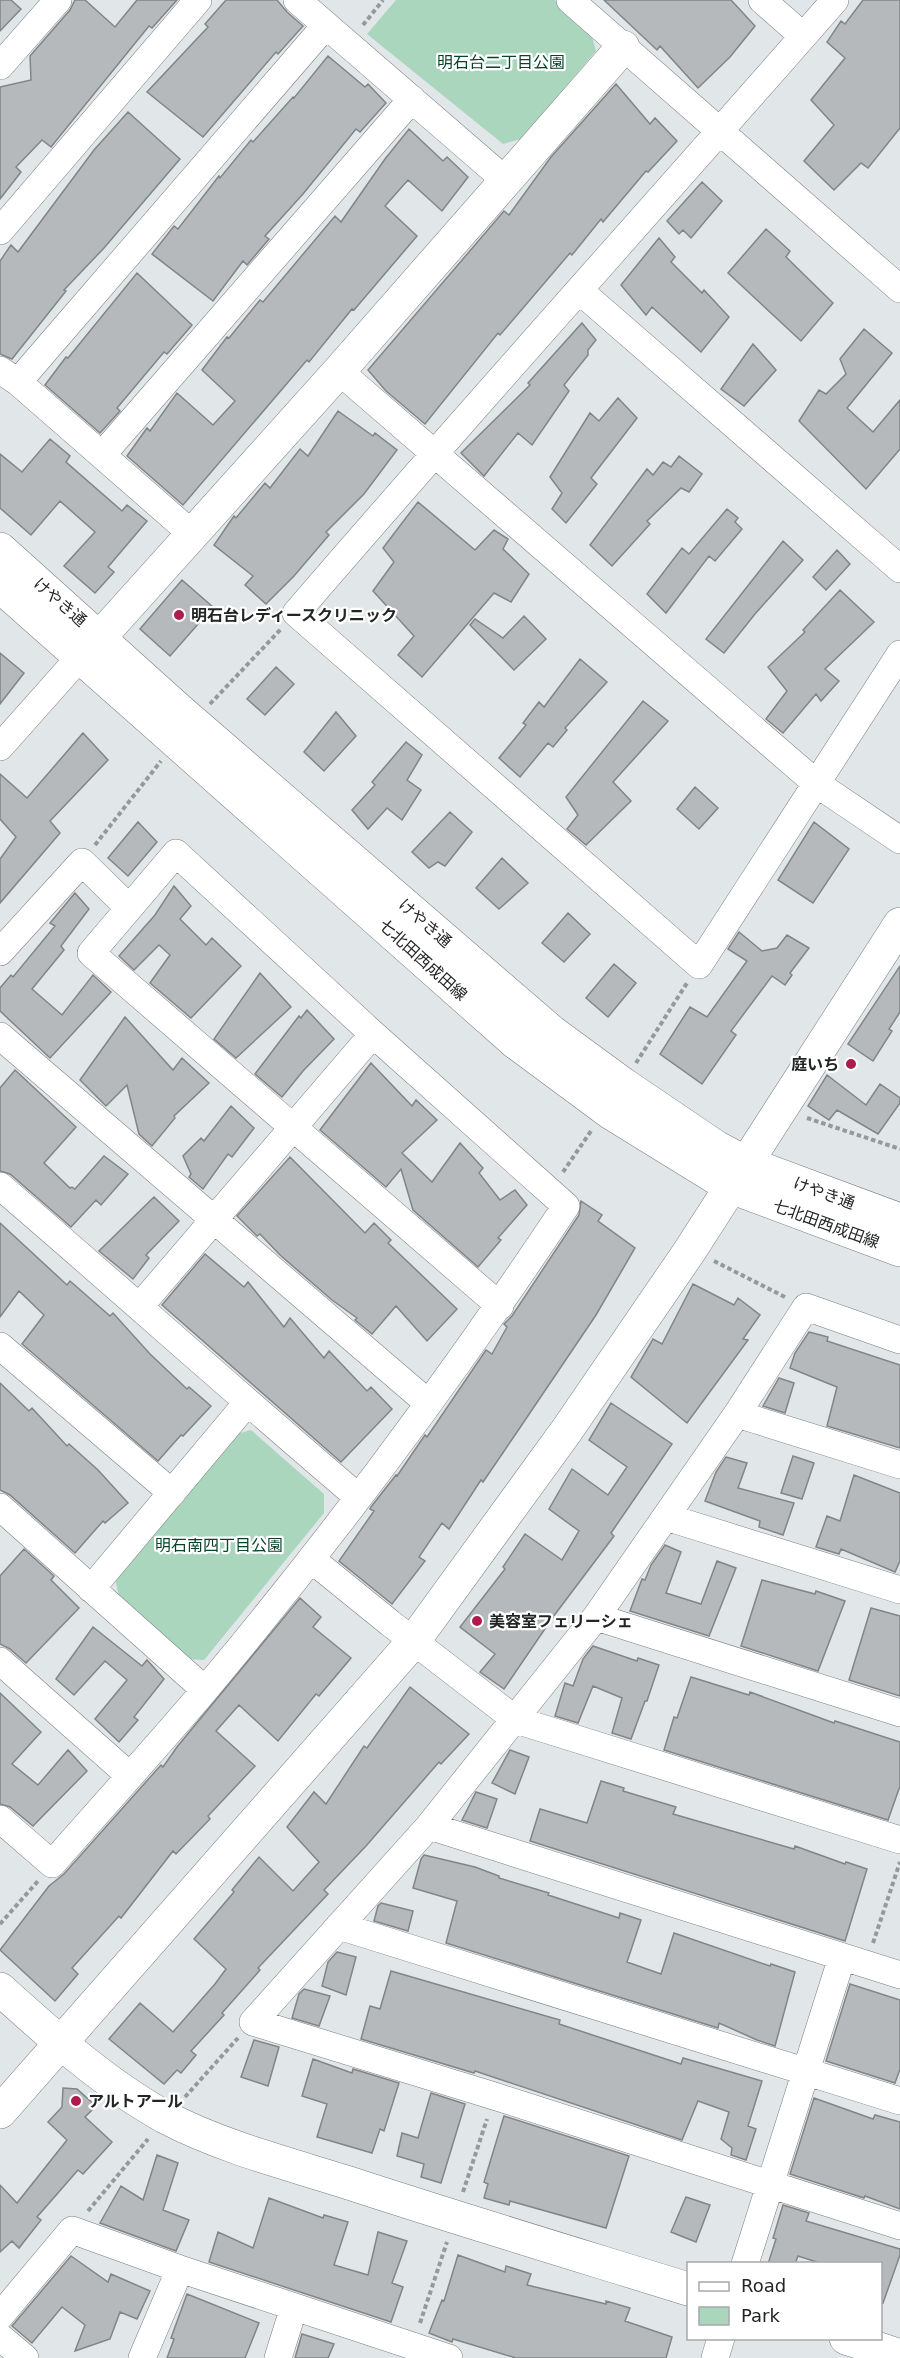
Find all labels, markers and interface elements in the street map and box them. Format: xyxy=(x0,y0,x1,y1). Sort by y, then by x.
park label: 明石台二丁目公園 xyxy=(437,53,565,72)
street label: けやき通 xyxy=(30,574,90,630)
place label: 明石台レディースクリニック xyxy=(191,606,397,625)
marker: 明石台レディースクリニック xyxy=(172,608,186,622)
street label: けやき通 xyxy=(395,895,455,951)
street label: 七北田西成田線 xyxy=(375,915,471,1005)
place label: 庭いち xyxy=(791,1055,839,1074)
marker: 庭いち xyxy=(844,1057,858,1071)
street label: けやき通 xyxy=(791,1173,857,1213)
street label: 七北田西成田線 xyxy=(770,1196,882,1252)
park label: 明石南四丁目公園 xyxy=(155,1536,283,1555)
place label: 美容室フェリーシェ xyxy=(489,1612,633,1631)
marker: 美容室フェリーシェ xyxy=(470,1614,484,1628)
place label: アルトアール xyxy=(88,2092,183,2111)
marker: アルトアール xyxy=(69,2094,83,2108)
legend xyxy=(687,2262,882,2340)
text: Road xyxy=(741,2275,786,2296)
text: Park xyxy=(741,2305,780,2326)

